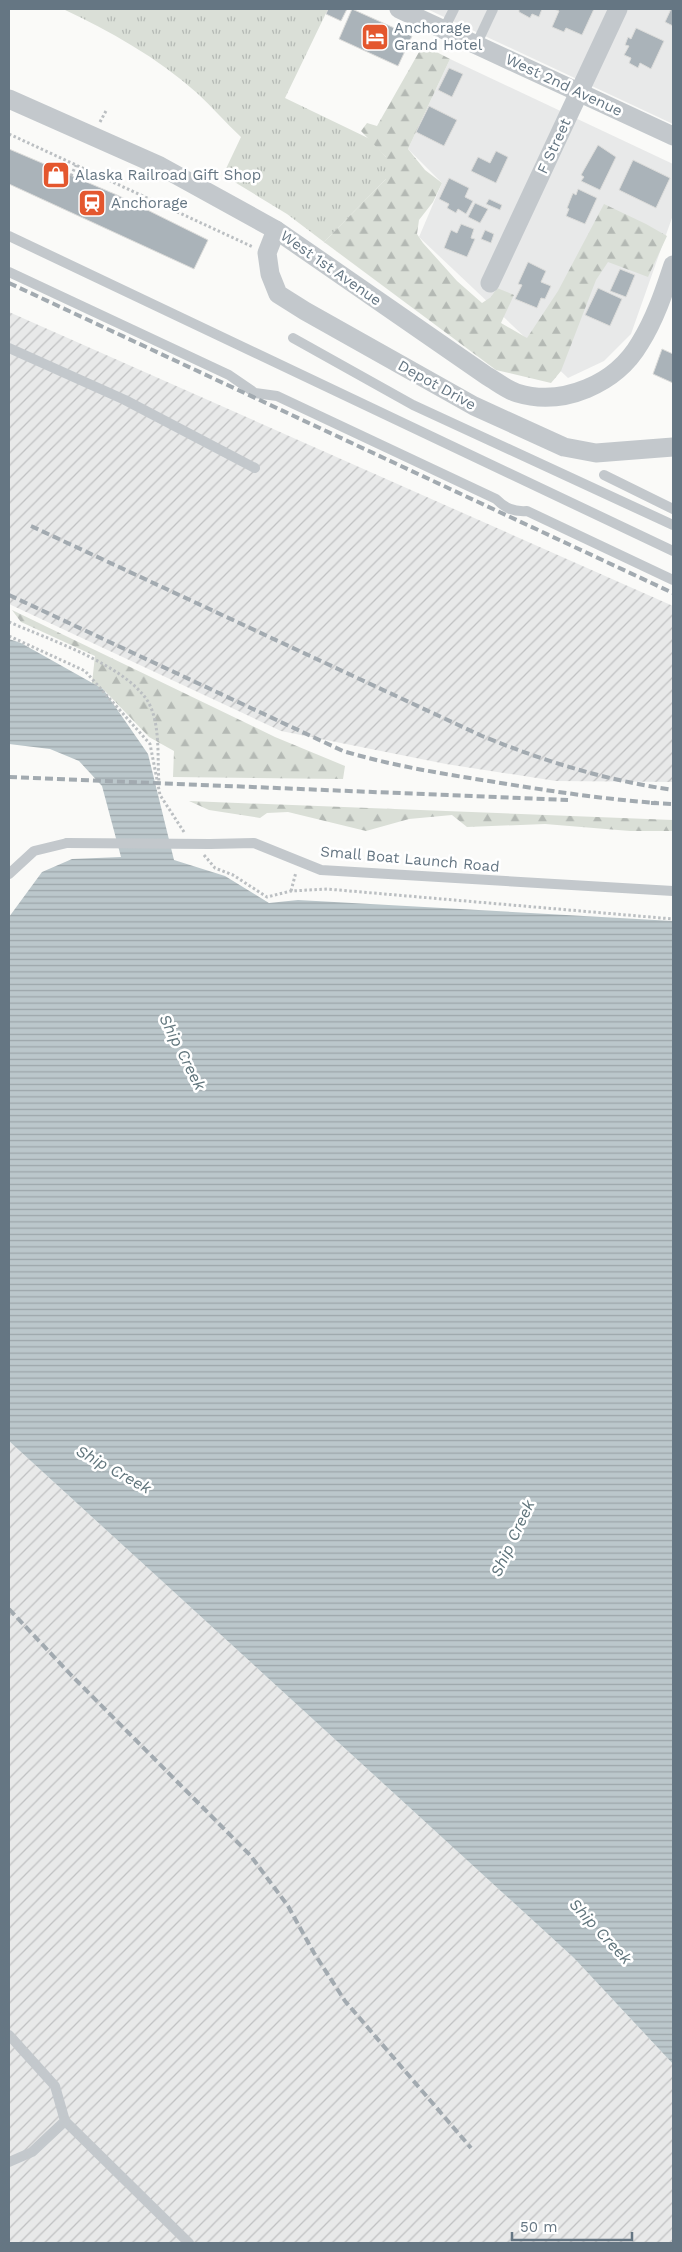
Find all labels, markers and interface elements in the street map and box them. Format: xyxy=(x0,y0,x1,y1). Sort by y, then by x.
place label: Anchorage Grand Hotel xyxy=(394,19,483,54)
hotel icon: Anchorage Grand Hotel xyxy=(360,22,390,52)
street label: West 2nd Avenue xyxy=(503,50,625,120)
street label: F Street xyxy=(533,115,575,177)
shop icon: Alaska Railroad Gift Shop xyxy=(41,160,71,190)
place label: Alaska Railroad Gift Shop xyxy=(75,166,261,184)
station icon: Anchorage xyxy=(77,188,107,218)
place label: Anchorage xyxy=(111,194,188,212)
street label: West 1st Avenue xyxy=(277,226,385,310)
street label: Depot Drive xyxy=(395,356,479,414)
street label: Small Boat Launch Road xyxy=(320,842,500,876)
water label: Ship Creek xyxy=(155,1011,210,1095)
water label: Ship Creek xyxy=(73,1441,156,1498)
water label: Ship Creek xyxy=(486,1495,539,1580)
water label: Ship Creek xyxy=(565,1895,637,1969)
scale bar xyxy=(512,2210,632,2242)
text: 50 m xyxy=(520,2218,557,2236)

